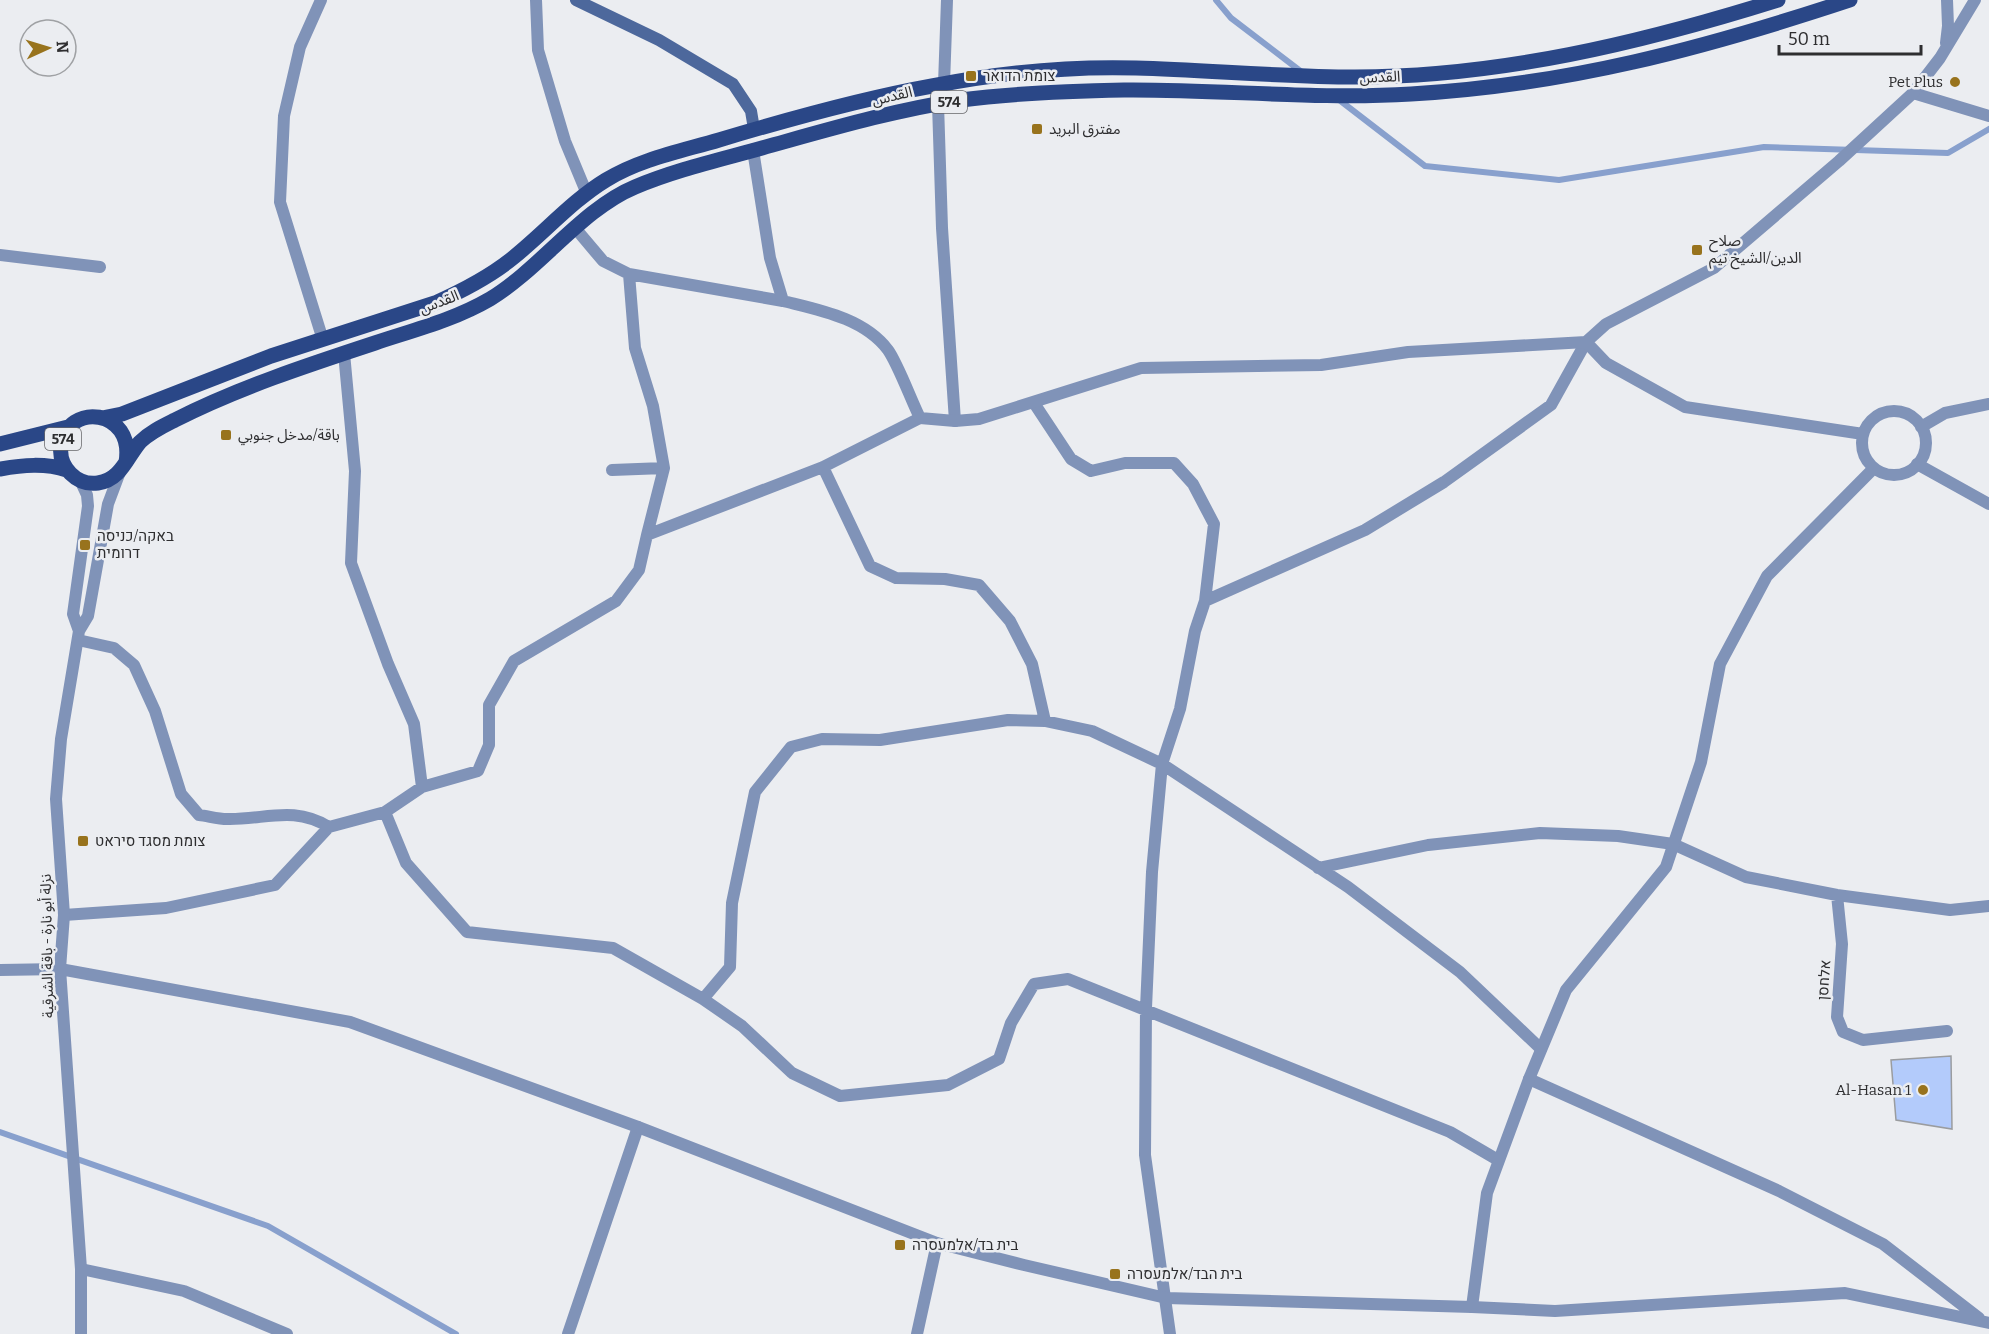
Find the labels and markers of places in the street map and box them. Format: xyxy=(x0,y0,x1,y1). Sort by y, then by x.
place label: צומת הדואר xyxy=(983,67,1056,85)
marker: צומת הדואר xyxy=(964,69,978,83)
place label: Pet Plus xyxy=(1888,73,1943,91)
marker: Pet Plus xyxy=(1948,75,1962,89)
place label: مفترق البريد xyxy=(1049,120,1121,138)
marker: مفترق البريد xyxy=(1030,122,1044,136)
place label: صلاح الدين/الشيخ تيم xyxy=(1709,232,1802,270)
marker: صلاح الدين/الشيخ تيم xyxy=(1690,243,1704,257)
place label: باقة/مدخل جنوبي xyxy=(238,426,340,446)
marker: باقة/مدخل جنوبي xyxy=(219,428,233,442)
place label: באקה/כניסה דרומית xyxy=(97,527,174,562)
marker: באקה/כניסה דרומית xyxy=(78,538,92,552)
place label: צומת מסגד סיראט xyxy=(95,832,206,850)
marker: צומת מסגד סיראט xyxy=(76,834,90,848)
place label: Al-Hasan 1 xyxy=(1836,1081,1911,1099)
marker: Al-Hasan 1 xyxy=(1916,1083,1930,1097)
place label: בית בד/אלמעסרה xyxy=(912,1236,1019,1254)
marker: בית בד/אלמעסרה xyxy=(893,1238,907,1252)
place label: בית הבד/אלמעסרה xyxy=(1127,1265,1242,1283)
marker: בית הבד/אלמעסרה xyxy=(1108,1267,1122,1281)

